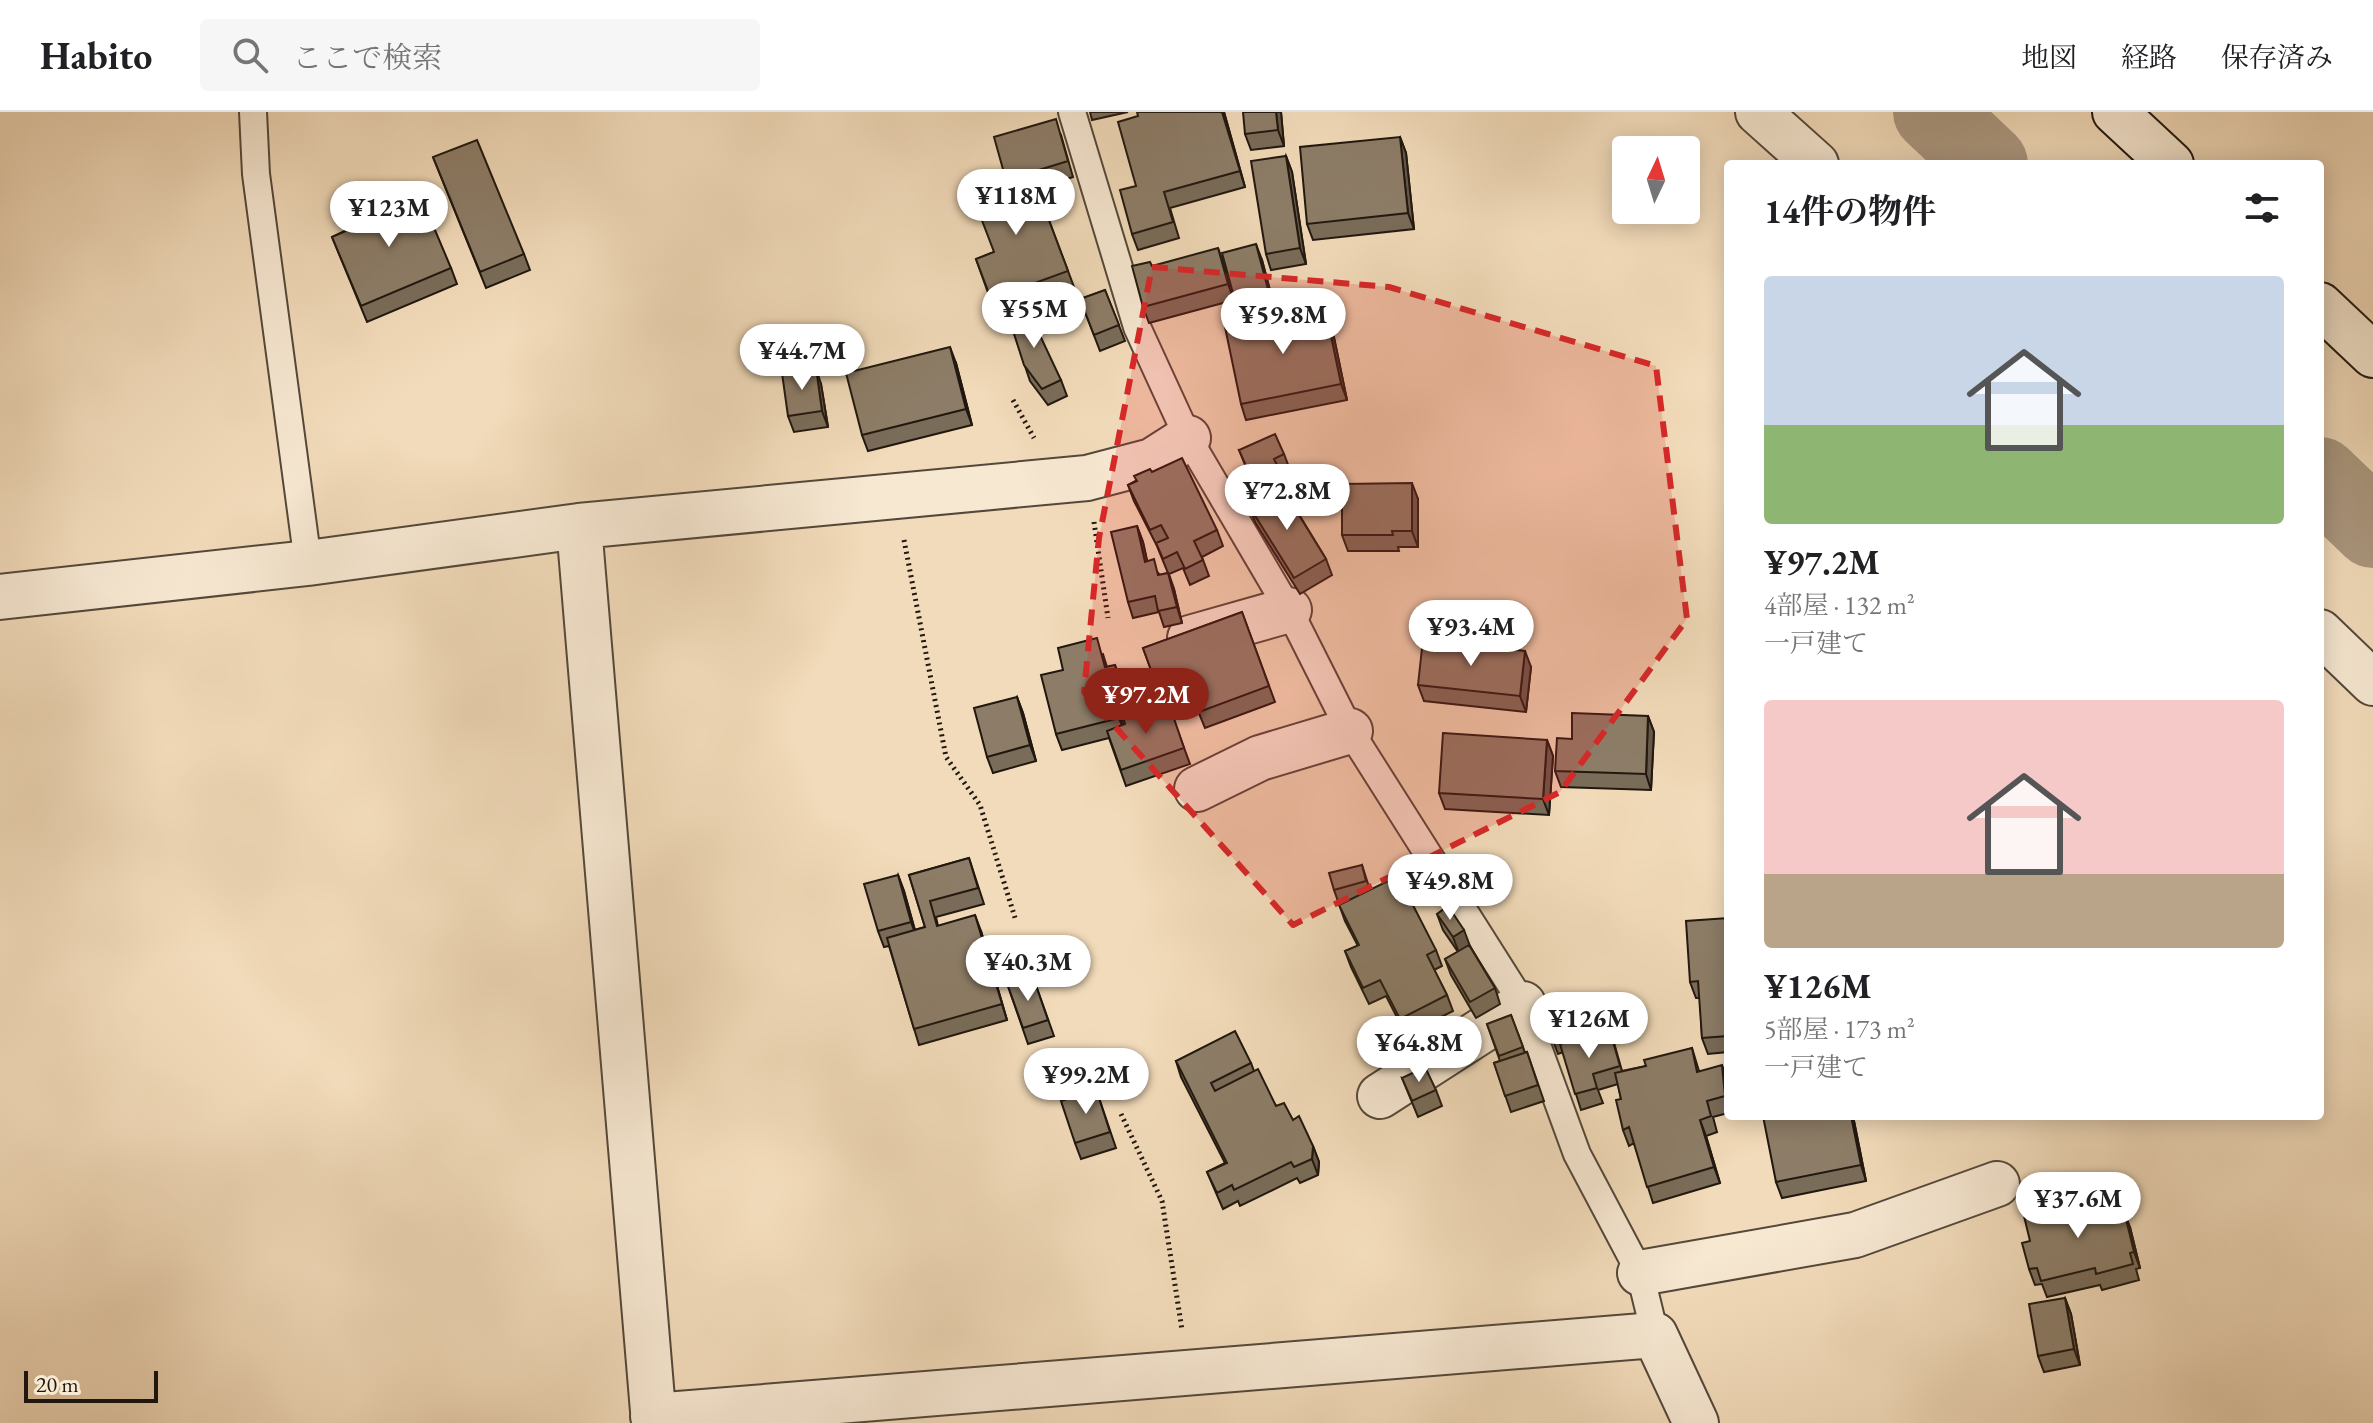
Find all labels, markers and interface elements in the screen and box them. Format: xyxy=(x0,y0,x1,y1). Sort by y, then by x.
search box xyxy=(200,19,760,91)
text: Habito xyxy=(40,31,152,80)
icon: search xyxy=(228,33,272,77)
text: ここで検索 xyxy=(292,38,442,77)
text: 地図 xyxy=(2021,39,2077,75)
text: 経路 xyxy=(2121,39,2177,75)
text: 保存済み xyxy=(2221,39,2333,75)
north arrow xyxy=(1612,136,1700,224)
map controls xyxy=(1612,136,1700,224)
pin: ¥118M xyxy=(960,169,1072,237)
text: ¥118M xyxy=(975,178,1057,212)
pin: ¥123M xyxy=(333,181,445,249)
icon: filters xyxy=(2240,186,2284,230)
text: 14件の物件 xyxy=(1764,189,1936,233)
text: ¥123M xyxy=(348,190,430,224)
pin: ¥55M xyxy=(987,282,1081,350)
pin: ¥59.8M xyxy=(1218,288,1348,356)
text: ¥55M xyxy=(1000,291,1068,325)
text: ¥59.8M xyxy=(1239,297,1327,331)
pin: ¥44.7M xyxy=(737,324,867,392)
icon: home xyxy=(1952,328,2096,472)
text: ¥44.7M xyxy=(758,333,846,367)
pin: ¥72.8M xyxy=(1222,464,1352,532)
text: ¥72.8M xyxy=(1243,473,1331,507)
text: ¥97.2M xyxy=(1764,540,1880,584)
text: 4部屋 · 132 m² xyxy=(1764,588,1915,622)
pin: ¥93.4M xyxy=(1406,600,1536,668)
text: ¥93.4M xyxy=(1427,609,1515,643)
text: 一戸建て xyxy=(1764,626,1868,660)
pin: ¥97.2M xyxy=(1081,668,1211,736)
text: ¥97.2M xyxy=(1102,677,1190,711)
icon: home xyxy=(1952,752,2096,896)
pin: ¥49.8M xyxy=(1385,854,1515,922)
text: ¥49.8M xyxy=(1406,863,1494,897)
pin: ¥40.3M xyxy=(963,935,1093,1003)
text: ¥40.3M xyxy=(984,944,1072,978)
text: ¥126M xyxy=(1764,964,1871,1008)
pin: ¥126M xyxy=(1533,992,1645,1060)
text: ¥126M xyxy=(1548,1001,1630,1035)
text: 5部屋 · 173 m² xyxy=(1764,1012,1915,1046)
pin: ¥64.8M xyxy=(1354,1016,1484,1084)
text: ¥64.8M xyxy=(1375,1025,1463,1059)
pin: ¥99.2M xyxy=(1021,1048,1151,1116)
text: 一戸建て xyxy=(1764,1050,1868,1084)
text: ¥99.2M xyxy=(1042,1057,1130,1091)
pin: ¥37.6M xyxy=(2013,1172,2143,1240)
text: ¥37.6M xyxy=(2034,1181,2122,1215)
scale bar xyxy=(24,1367,158,1403)
text: 20 m xyxy=(36,1370,79,1399)

